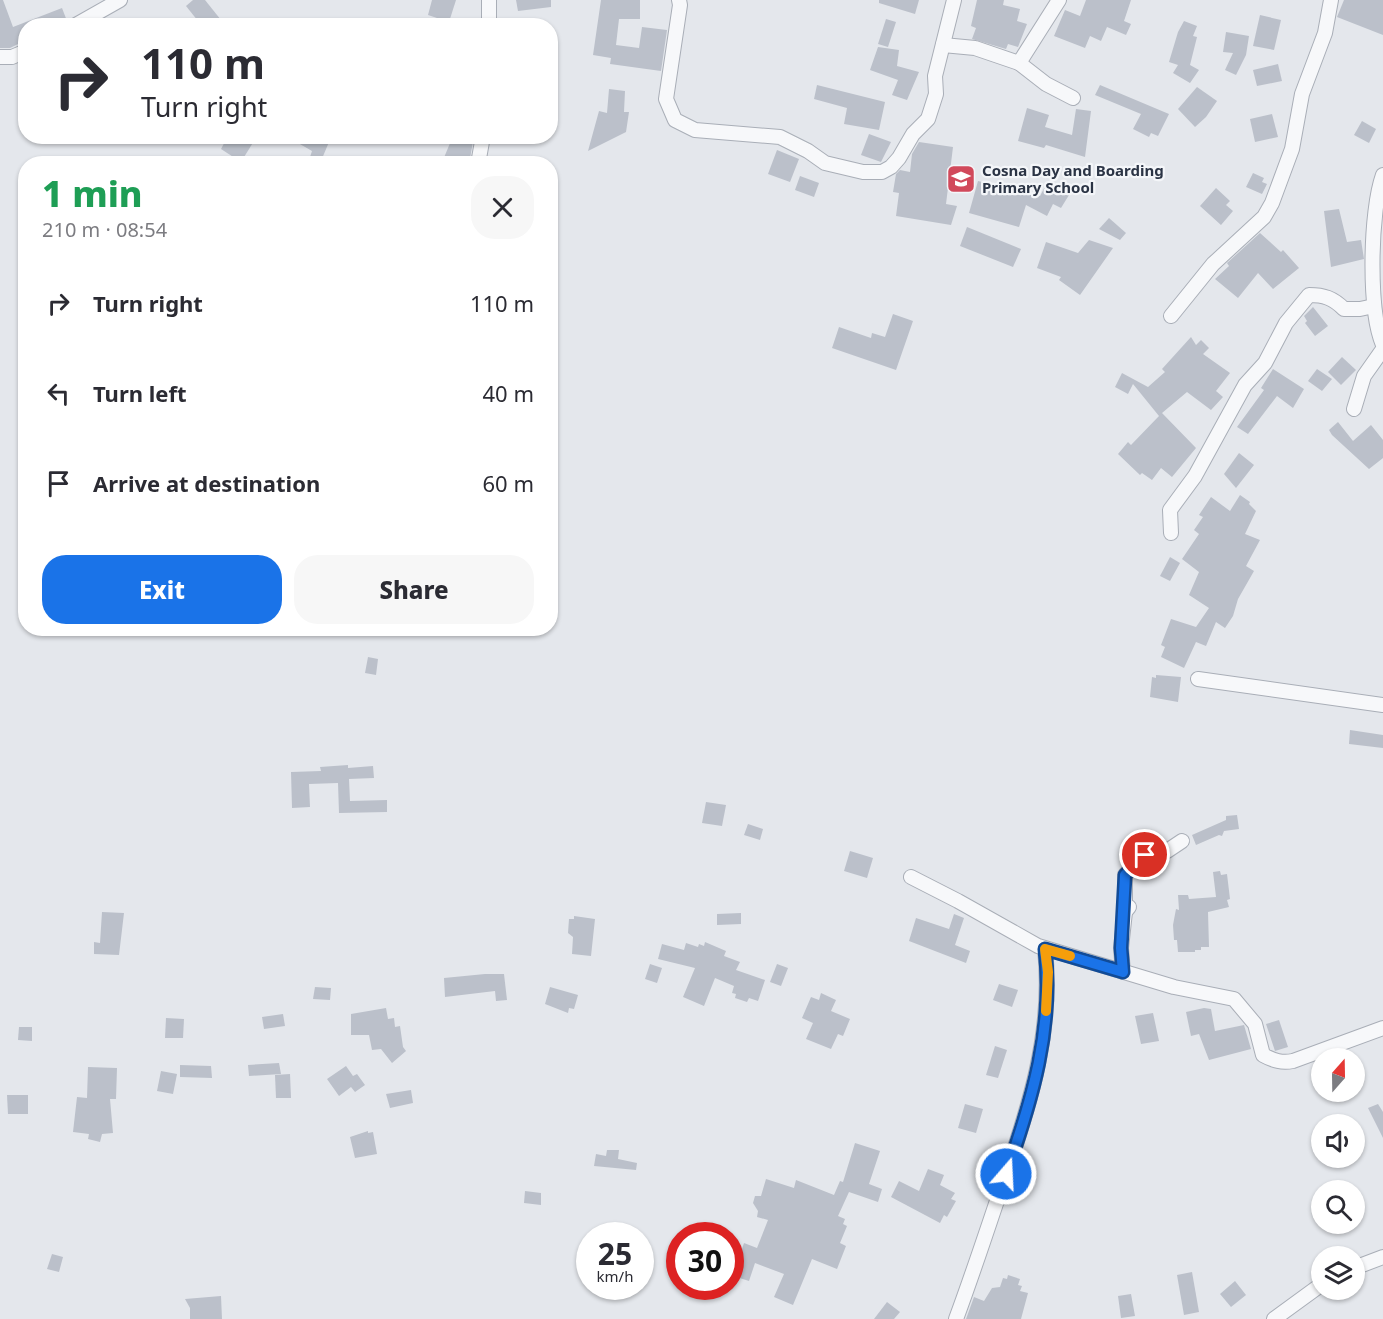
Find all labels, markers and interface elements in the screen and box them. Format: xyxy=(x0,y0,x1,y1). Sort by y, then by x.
text: 110 m xyxy=(141,34,265,91)
icon: right xyxy=(42,42,120,120)
text: Turn right xyxy=(141,88,267,125)
place label: Cosna Day and Boarding Primary School xyxy=(982,160,1164,197)
school or university icon: Cosna Day and Boarding Primary School xyxy=(945,163,977,195)
text: 1 min xyxy=(42,169,143,218)
button: close xyxy=(471,176,534,239)
text: 210 m · 08:54 xyxy=(42,216,167,243)
icon: right xyxy=(42,287,75,320)
text: Turn right xyxy=(93,288,203,318)
text: 110 m xyxy=(470,288,534,318)
icon: left xyxy=(42,377,75,410)
text: Turn left xyxy=(93,378,187,408)
text: 40 m xyxy=(483,378,534,408)
icon: arrive xyxy=(42,467,75,500)
text: Arrive at destination xyxy=(93,468,320,498)
text: 60 m xyxy=(483,468,534,498)
button: Exit xyxy=(42,555,282,624)
button: Share xyxy=(294,555,534,624)
pin xyxy=(1119,829,1170,880)
icon: arrive xyxy=(1128,838,1161,871)
north arrow xyxy=(1311,1048,1365,1102)
map controls xyxy=(1311,1048,1365,1300)
button: sound xyxy=(1311,1114,1365,1168)
position arrow xyxy=(974,1142,1038,1206)
button: search xyxy=(1311,1180,1365,1234)
speed limit sign: 30 xyxy=(666,1222,744,1300)
text: 25 xyxy=(598,1233,632,1274)
button: layers xyxy=(1311,1246,1365,1300)
text: km/h xyxy=(597,1266,633,1286)

